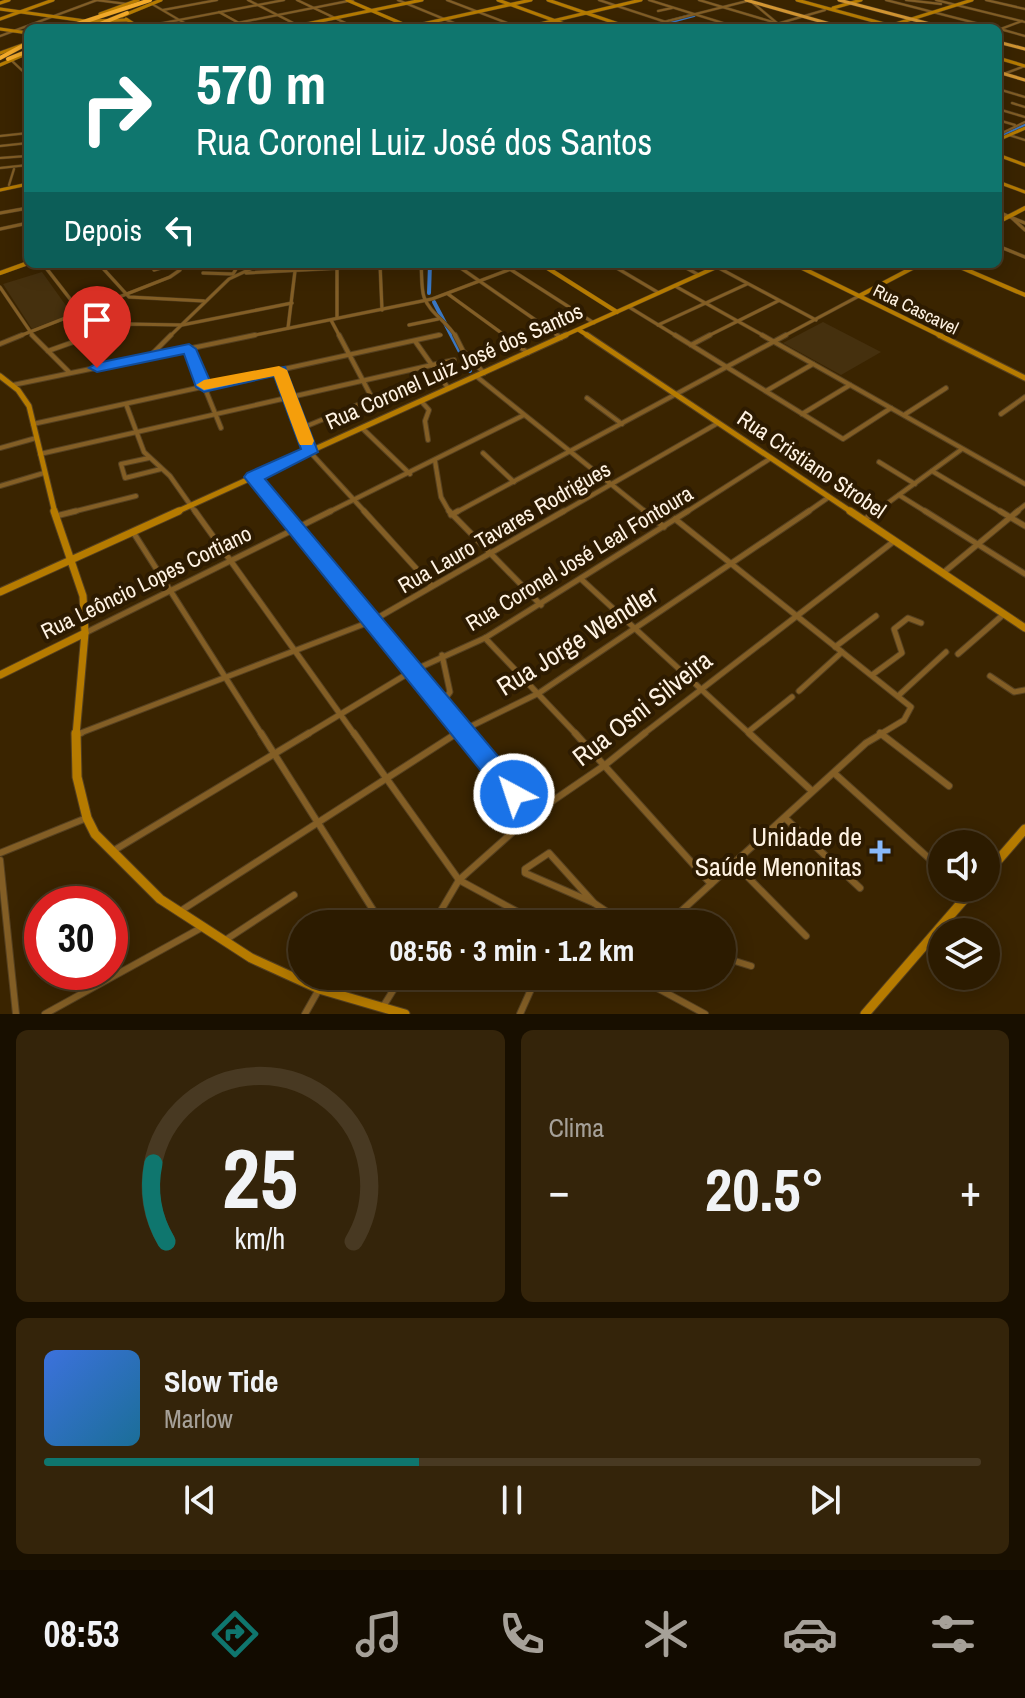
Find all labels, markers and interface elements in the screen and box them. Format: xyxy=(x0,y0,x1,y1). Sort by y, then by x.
text: 570 m xyxy=(196,46,326,121)
icon: right xyxy=(64,56,168,160)
text: Rua Coronel Luiz José dos Santos xyxy=(196,118,652,166)
icon: left xyxy=(158,208,202,252)
text: Depois xyxy=(64,210,142,250)
street label: Rua Cascavel xyxy=(869,278,963,340)
pin xyxy=(63,286,131,368)
street label: Rua Coronel Luiz José dos Santos xyxy=(321,296,587,436)
icon: arrive xyxy=(75,298,119,342)
street label: Rua Cristiano Strobel xyxy=(732,403,892,525)
street label: Rua Lauro Tavares Rodrigues xyxy=(392,454,616,600)
street label: Rua Coronel José Leal Fontoura xyxy=(460,478,698,638)
street label: Rua Leôncio Lopes Cortiano xyxy=(36,518,256,646)
street label: Rua Jorge Wendler xyxy=(490,577,664,703)
street label: Rua Osni Silveira xyxy=(565,642,719,774)
position arrow xyxy=(472,752,556,836)
place label: Unidade de Saúde Menonitas xyxy=(695,819,862,884)
map controls xyxy=(928,830,1000,990)
button: sound xyxy=(928,830,1000,902)
marker: Unidade de Saúde Menonitas xyxy=(869,840,891,862)
speed limit sign: 30 xyxy=(24,886,128,990)
button: layers xyxy=(928,918,1000,990)
text: 08:56 · 3 min · 1.2 km xyxy=(390,930,634,970)
text: Clima xyxy=(549,1110,604,1145)
text: 25 xyxy=(222,1122,298,1234)
text: 20.5° xyxy=(705,1149,825,1230)
text: − xyxy=(549,1160,570,1220)
text: + xyxy=(960,1160,981,1220)
text: km/h xyxy=(235,1219,286,1258)
text: Slow Tide xyxy=(164,1361,278,1401)
text: Marlow xyxy=(164,1401,233,1436)
icon: previous xyxy=(178,1478,222,1522)
icon: pause xyxy=(490,1478,534,1522)
icon: next xyxy=(803,1478,847,1522)
icon: directions xyxy=(207,1606,263,1662)
icon: music xyxy=(351,1606,407,1662)
icon: phone xyxy=(494,1606,550,1662)
icon: climate xyxy=(638,1606,694,1662)
icon: car xyxy=(782,1606,838,1662)
icon: filters xyxy=(925,1606,981,1662)
text: 08:53 xyxy=(44,1610,119,1658)

